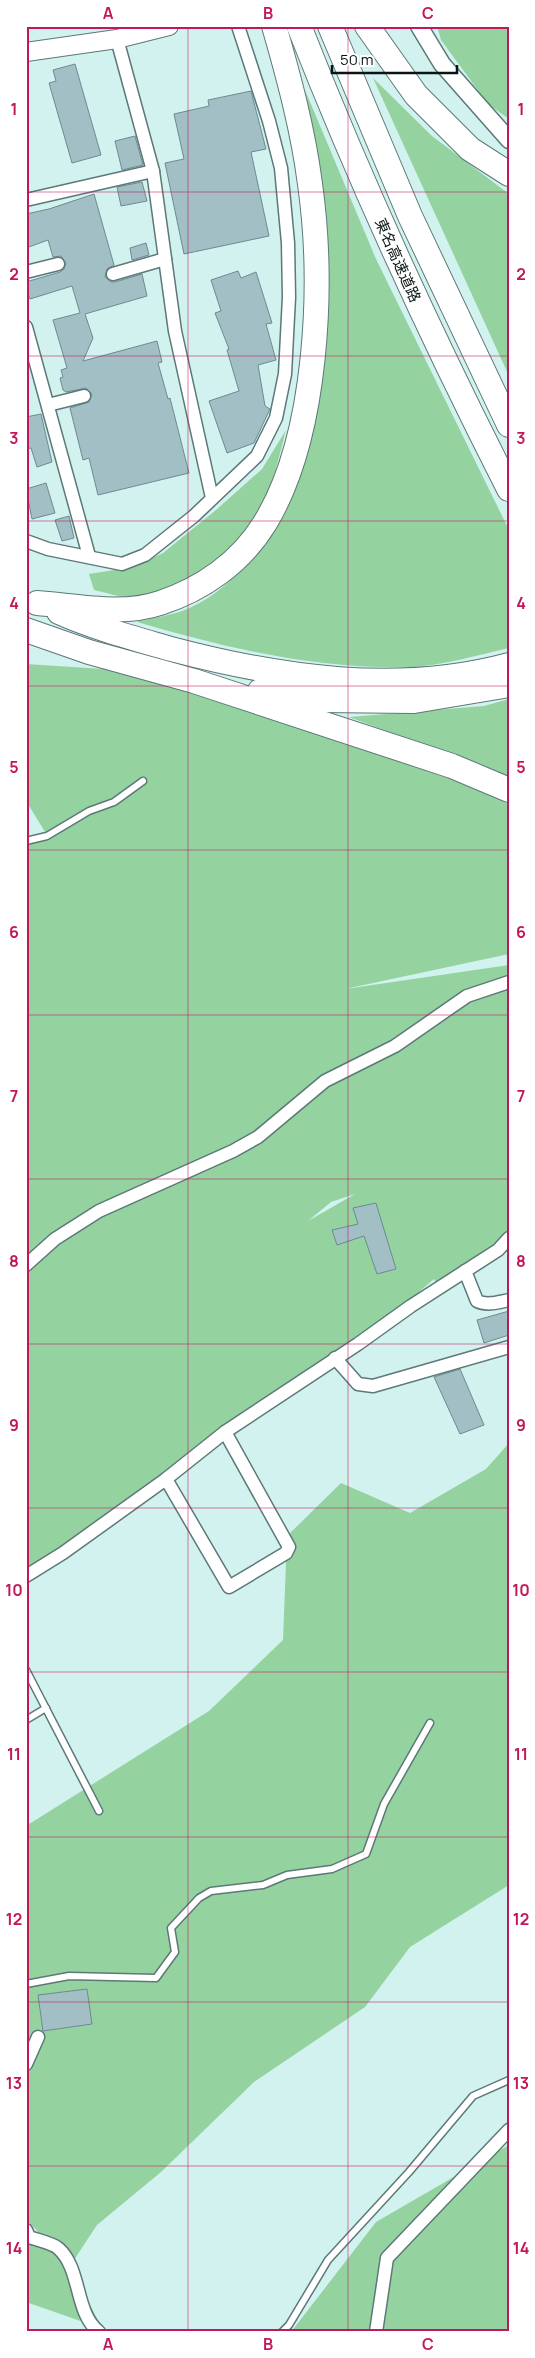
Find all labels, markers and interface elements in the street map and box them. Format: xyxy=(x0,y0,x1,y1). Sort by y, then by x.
text: A xyxy=(103,2,114,24)
text: B xyxy=(263,2,273,24)
text: C xyxy=(422,2,434,24)
scale bar xyxy=(332,42,458,74)
text: 50 m xyxy=(340,49,374,70)
text: 1 xyxy=(10,98,18,120)
text: 1 xyxy=(517,98,525,120)
street label: 東名高速道路 xyxy=(370,215,426,305)
text: 2 xyxy=(9,263,19,285)
text: 2 xyxy=(516,263,526,285)
text: 3 xyxy=(9,427,19,449)
text: 3 xyxy=(516,427,526,449)
text: 4 xyxy=(9,592,19,614)
text: 4 xyxy=(516,592,526,614)
text: 5 xyxy=(9,756,19,778)
text: 5 xyxy=(516,756,526,778)
text: 6 xyxy=(9,921,19,943)
text: 6 xyxy=(516,921,526,943)
text: 7 xyxy=(10,1085,18,1107)
text: 7 xyxy=(517,1085,525,1107)
text: 8 xyxy=(9,1250,19,1272)
text: 8 xyxy=(516,1250,526,1272)
text: 9 xyxy=(9,1414,19,1436)
text: 9 xyxy=(516,1414,526,1436)
text: 10 xyxy=(5,1579,23,1601)
text: 10 xyxy=(512,1579,530,1601)
text: 11 xyxy=(7,1743,21,1765)
text: 11 xyxy=(514,1743,528,1765)
text: 12 xyxy=(6,1908,22,1930)
text: 12 xyxy=(513,1908,529,1930)
text: 13 xyxy=(6,2072,22,2094)
text: 13 xyxy=(513,2072,529,2094)
text: 14 xyxy=(6,2237,22,2259)
text: 14 xyxy=(513,2237,529,2259)
text: A xyxy=(103,2333,114,2355)
text: B xyxy=(263,2333,273,2355)
text: C xyxy=(422,2333,434,2355)

